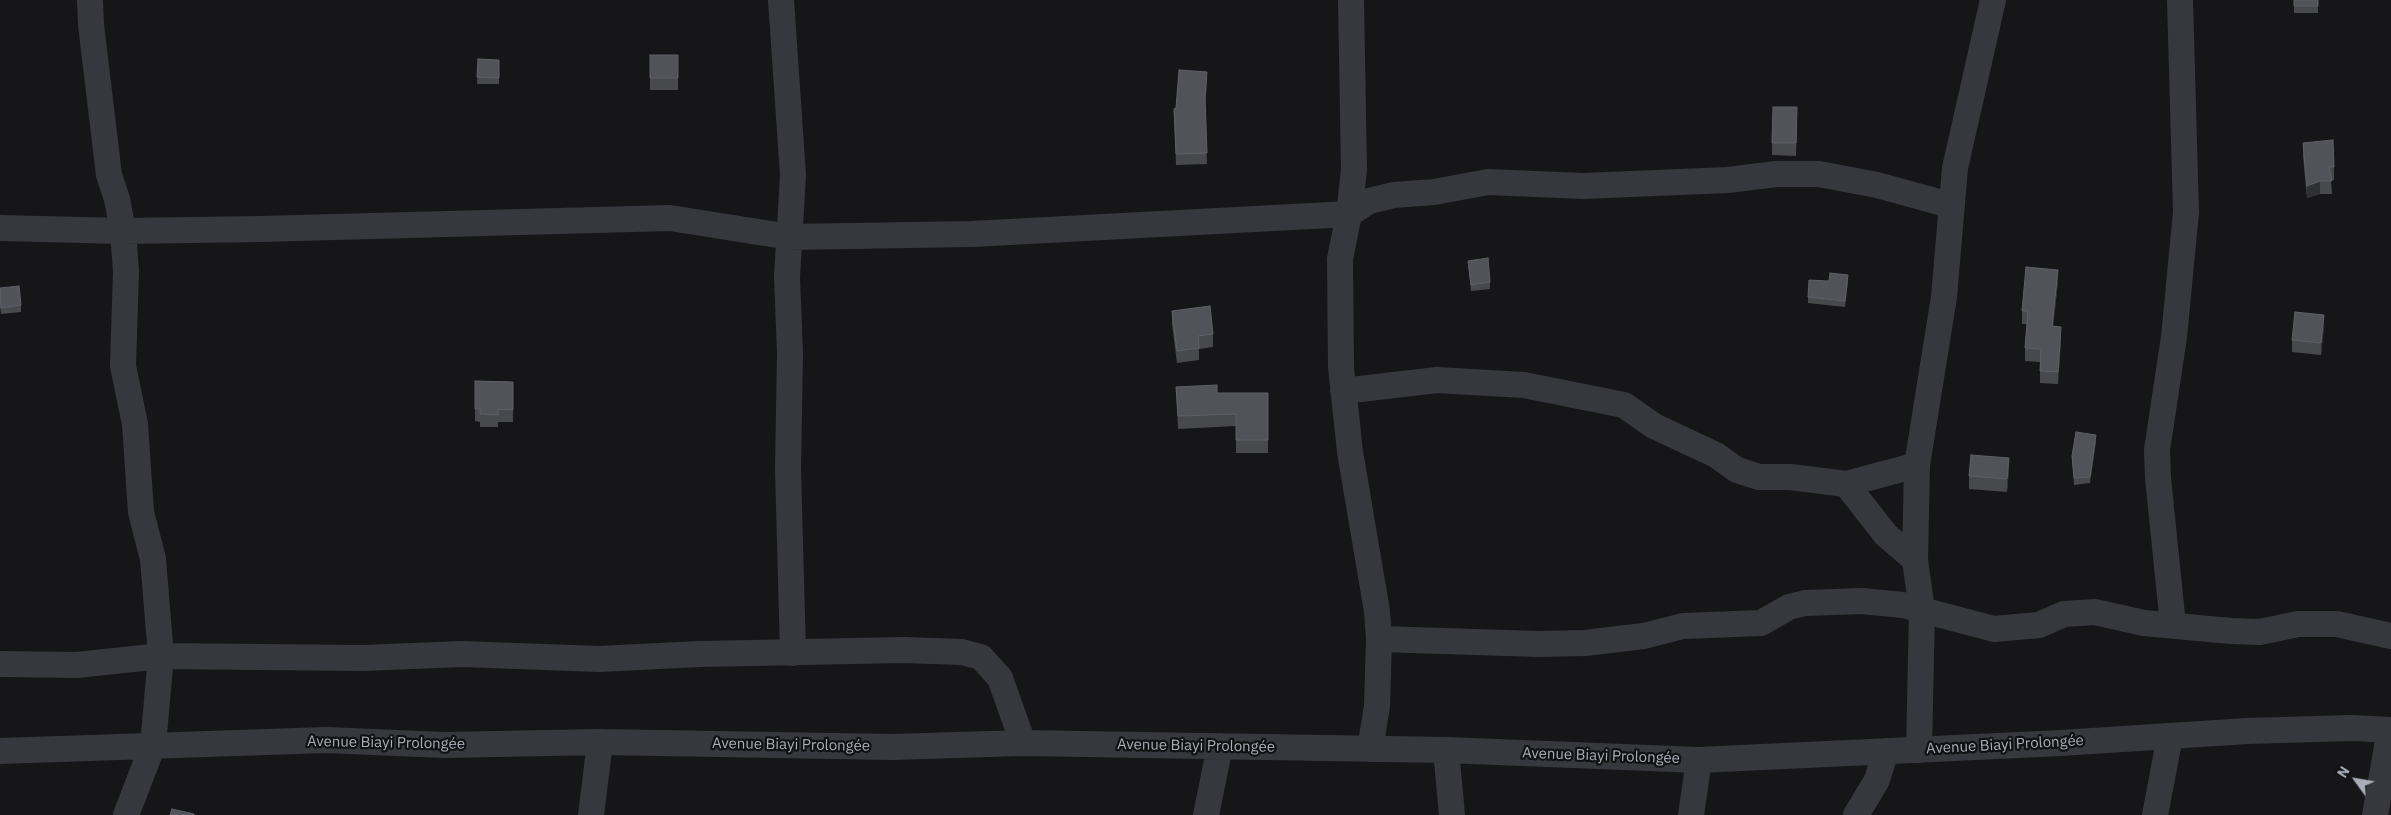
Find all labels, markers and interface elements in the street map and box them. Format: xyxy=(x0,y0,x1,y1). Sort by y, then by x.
street label: Avenue Biayi Prolongée xyxy=(1926,732,2084,758)
street label: Avenue Biayi Prolongée xyxy=(307,733,465,753)
street label: Avenue Biayi Prolongée xyxy=(712,735,870,755)
street label: Avenue Biayi Prolongée xyxy=(1117,736,1275,756)
street label: Avenue Biayi Prolongée xyxy=(1522,744,1680,768)
north arrow xyxy=(2331,755,2381,805)
text: N xyxy=(2333,763,2354,781)

